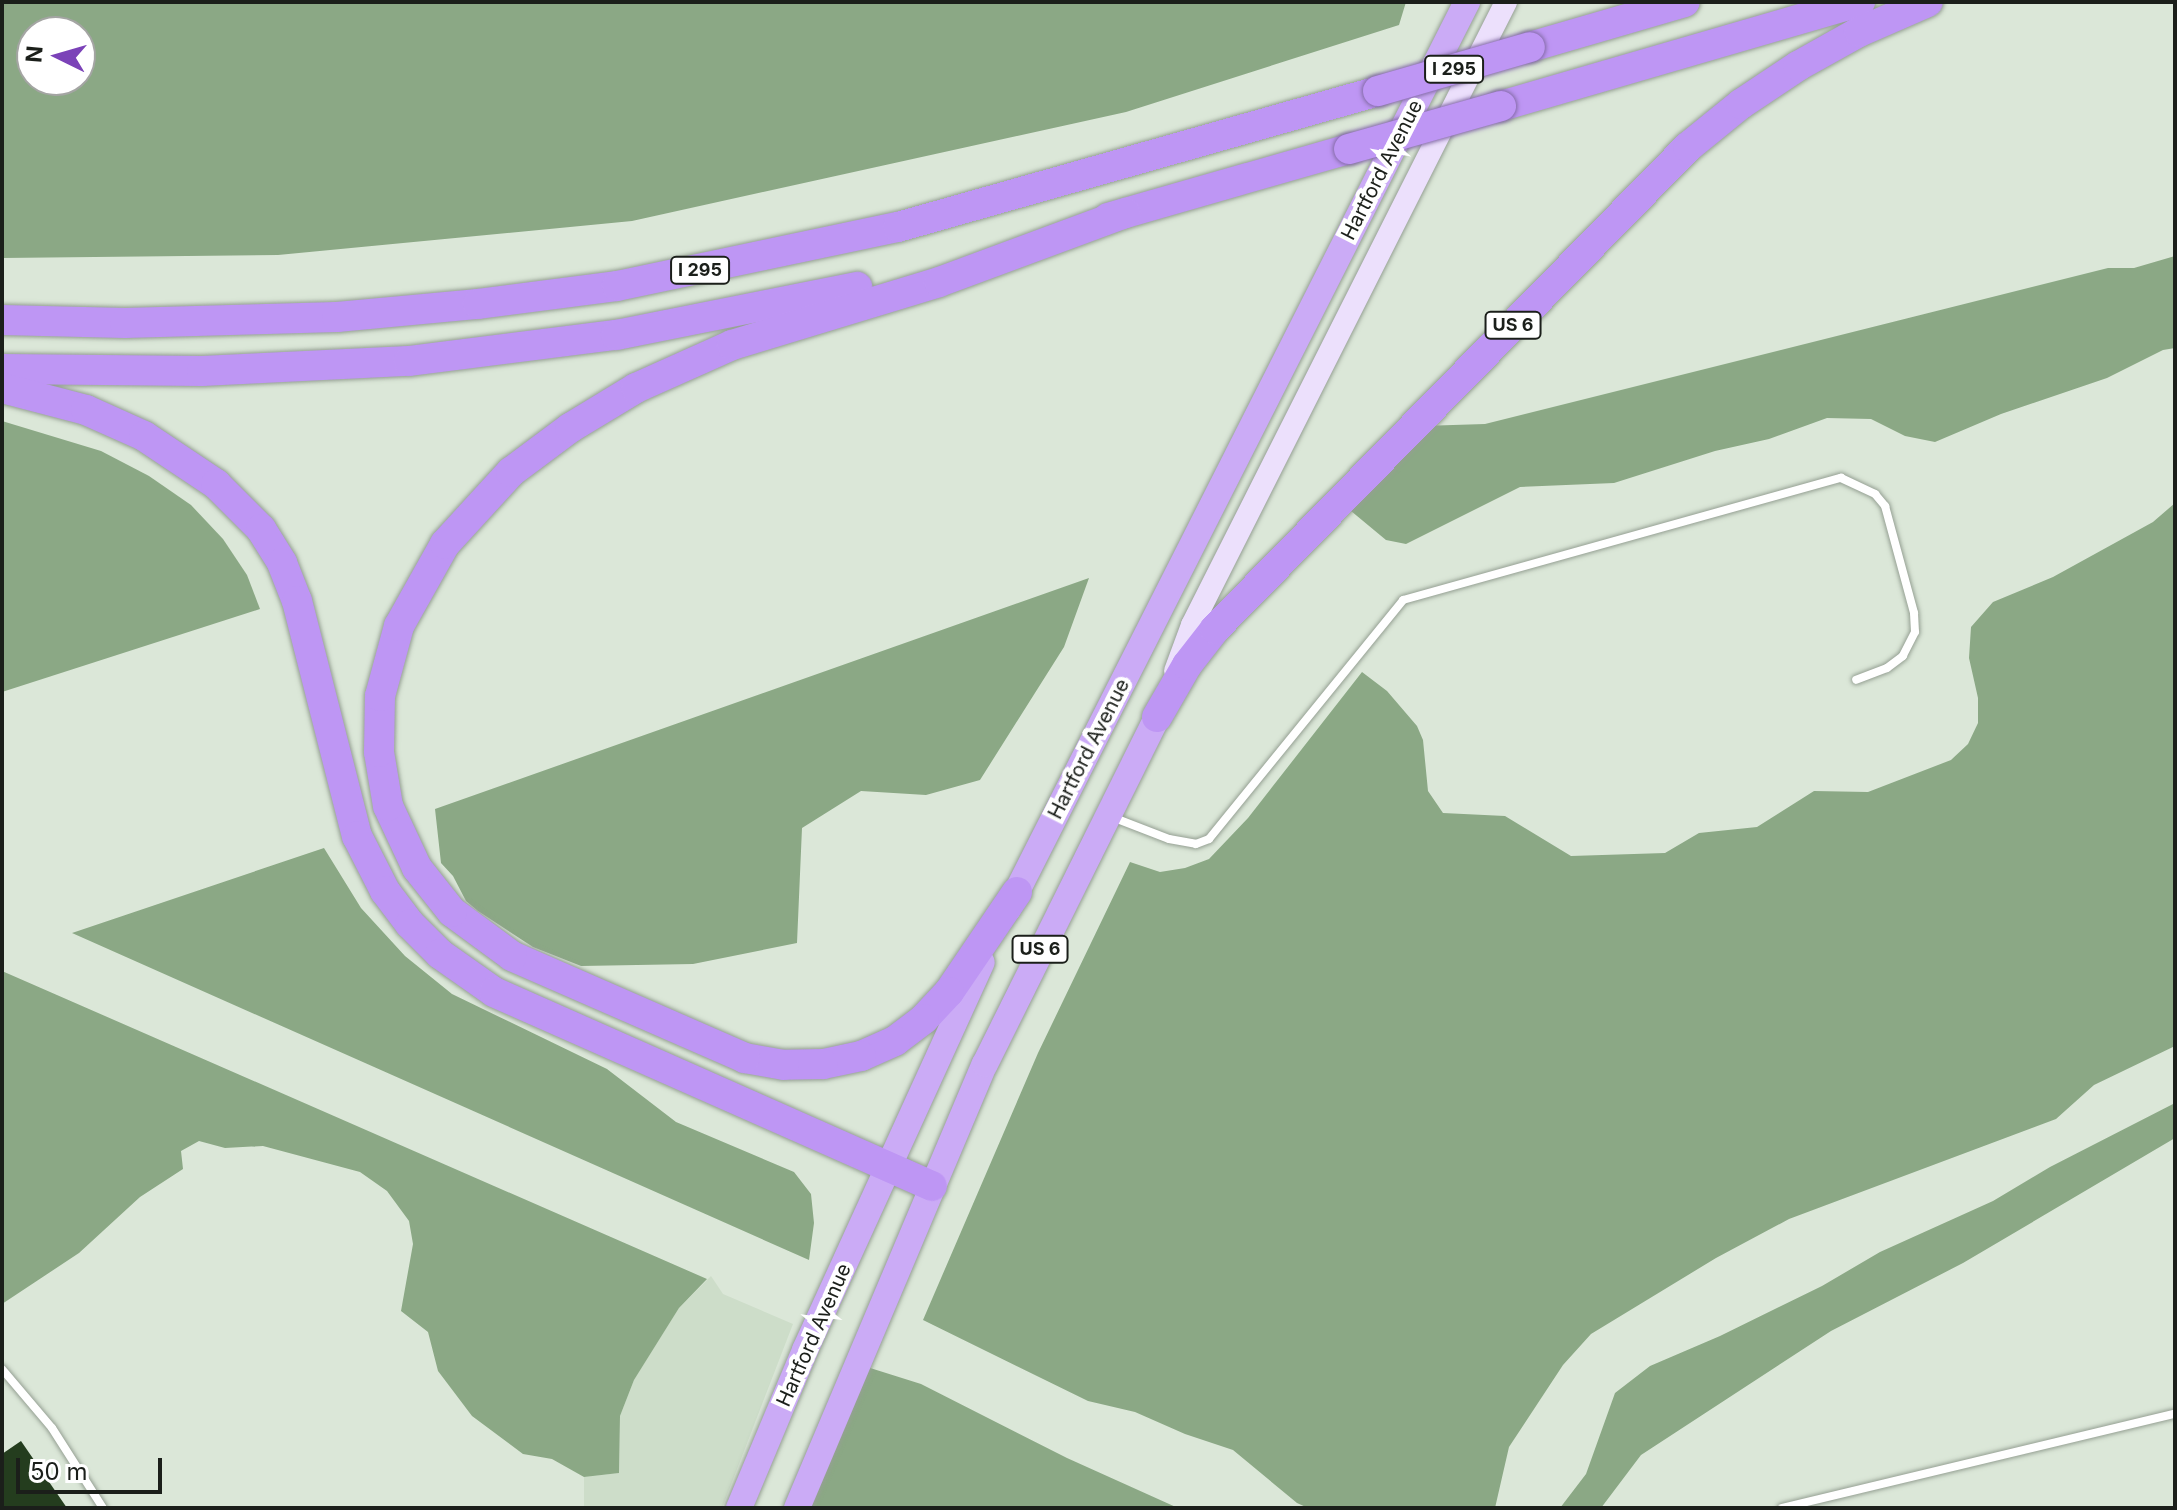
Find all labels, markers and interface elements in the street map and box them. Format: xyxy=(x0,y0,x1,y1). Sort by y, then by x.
north arrow xyxy=(16,16,96,96)
text: N xyxy=(20,45,48,64)
road number: I 295 xyxy=(1424,55,1484,83)
street label: Hartford Avenue xyxy=(1336,96,1428,244)
road number: I 295 xyxy=(670,256,730,284)
road number: US 6 xyxy=(1483,311,1543,339)
street label: Hartford Avenue xyxy=(1043,675,1135,823)
road number: US 6 xyxy=(1010,935,1070,963)
street label: Hartford Avenue xyxy=(772,1260,856,1410)
scale bar xyxy=(20,1442,166,1492)
text: 50 m xyxy=(30,1457,88,1486)

